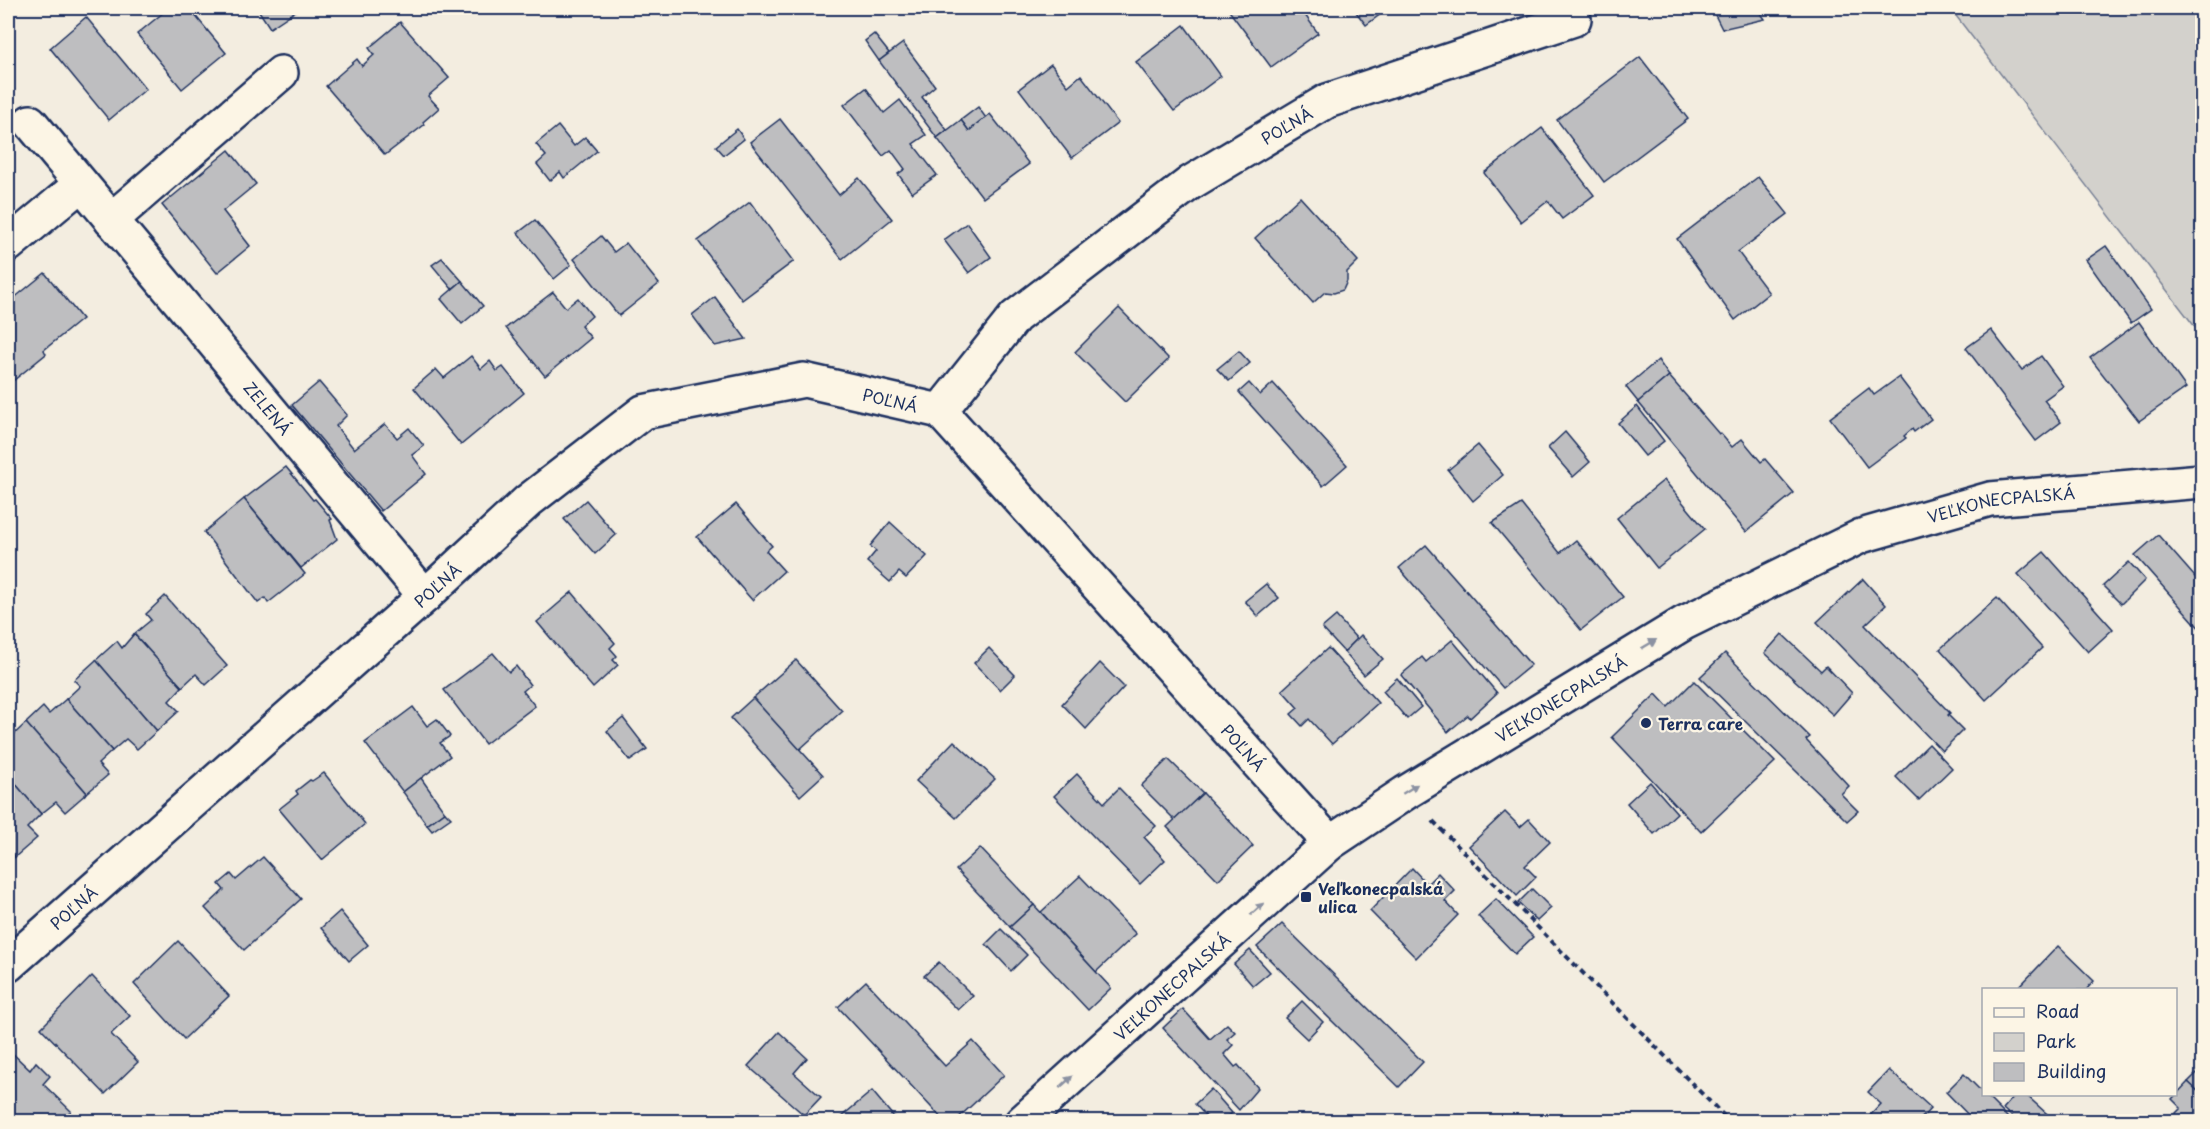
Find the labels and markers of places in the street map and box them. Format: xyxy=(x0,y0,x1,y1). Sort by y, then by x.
place label: Terra care xyxy=(1658,711,1743,735)
marker: Terra care xyxy=(1639,716,1653,730)
place label: Veľkonecpalská ulica xyxy=(1318,876,1444,918)
marker: Veľkonecpalská ulica xyxy=(1299,890,1313,904)

